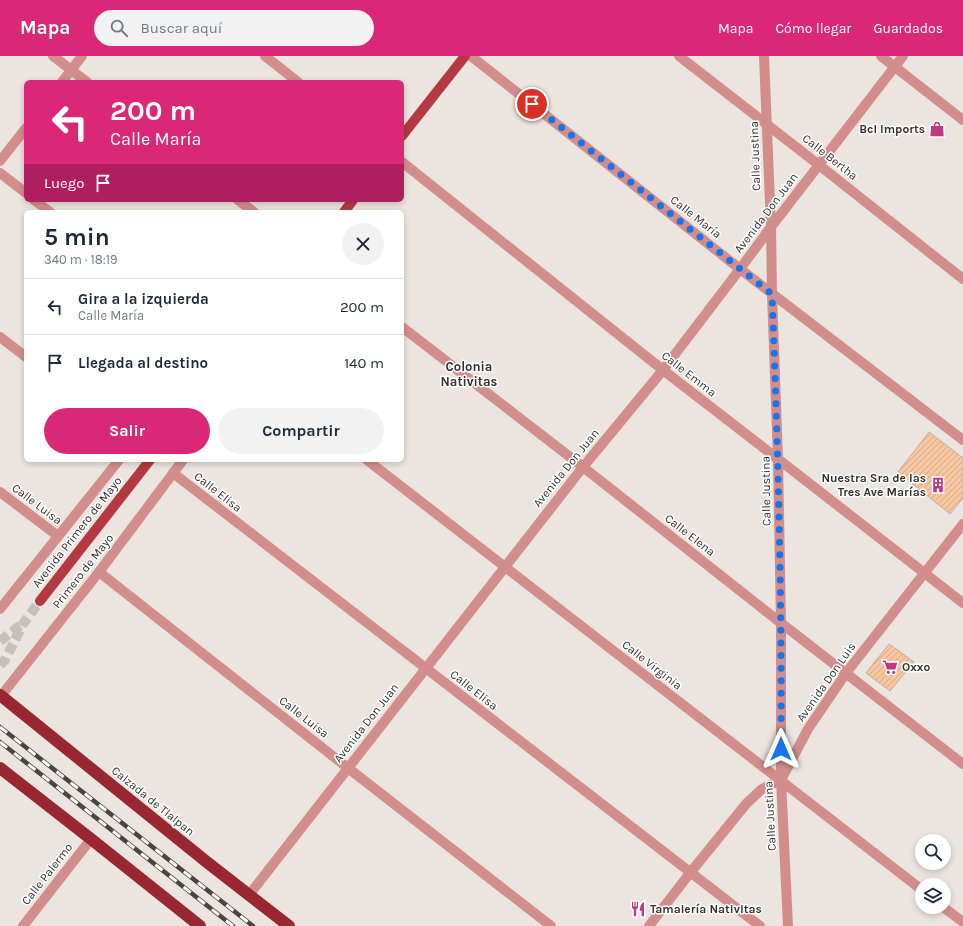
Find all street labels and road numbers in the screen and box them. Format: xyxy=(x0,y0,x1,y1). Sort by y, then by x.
street label: Calle Justina xyxy=(747,121,763,191)
street label: Calle Bertha xyxy=(800,131,860,183)
street label: Avenida Don Juan xyxy=(731,170,801,256)
street label: Calle María xyxy=(668,193,724,241)
street label: Calle Emma xyxy=(659,348,719,400)
street label: Avenida Don Juan xyxy=(530,426,602,510)
street label: Calle Justina xyxy=(758,456,774,526)
street label: Calle Elisa xyxy=(192,469,244,515)
street label: Avenida Primero de Mayo xyxy=(29,474,125,590)
street label: Calle Luisa xyxy=(9,481,65,527)
street label: Calle Elena xyxy=(662,511,718,559)
street label: Primero de Mayo xyxy=(49,531,117,611)
street label: Calle Virginia xyxy=(619,637,685,693)
street label: Avenida Don Luis xyxy=(793,640,859,724)
street label: Calle Elisa xyxy=(448,667,500,713)
street label: Avenida Don Juan xyxy=(331,681,401,765)
street label: Calle Luisa xyxy=(276,693,332,741)
street label: Calzada de Tlalpan xyxy=(109,763,197,839)
street label: Calle Justina xyxy=(761,781,779,851)
street label: Calle Palermo xyxy=(19,840,75,908)

